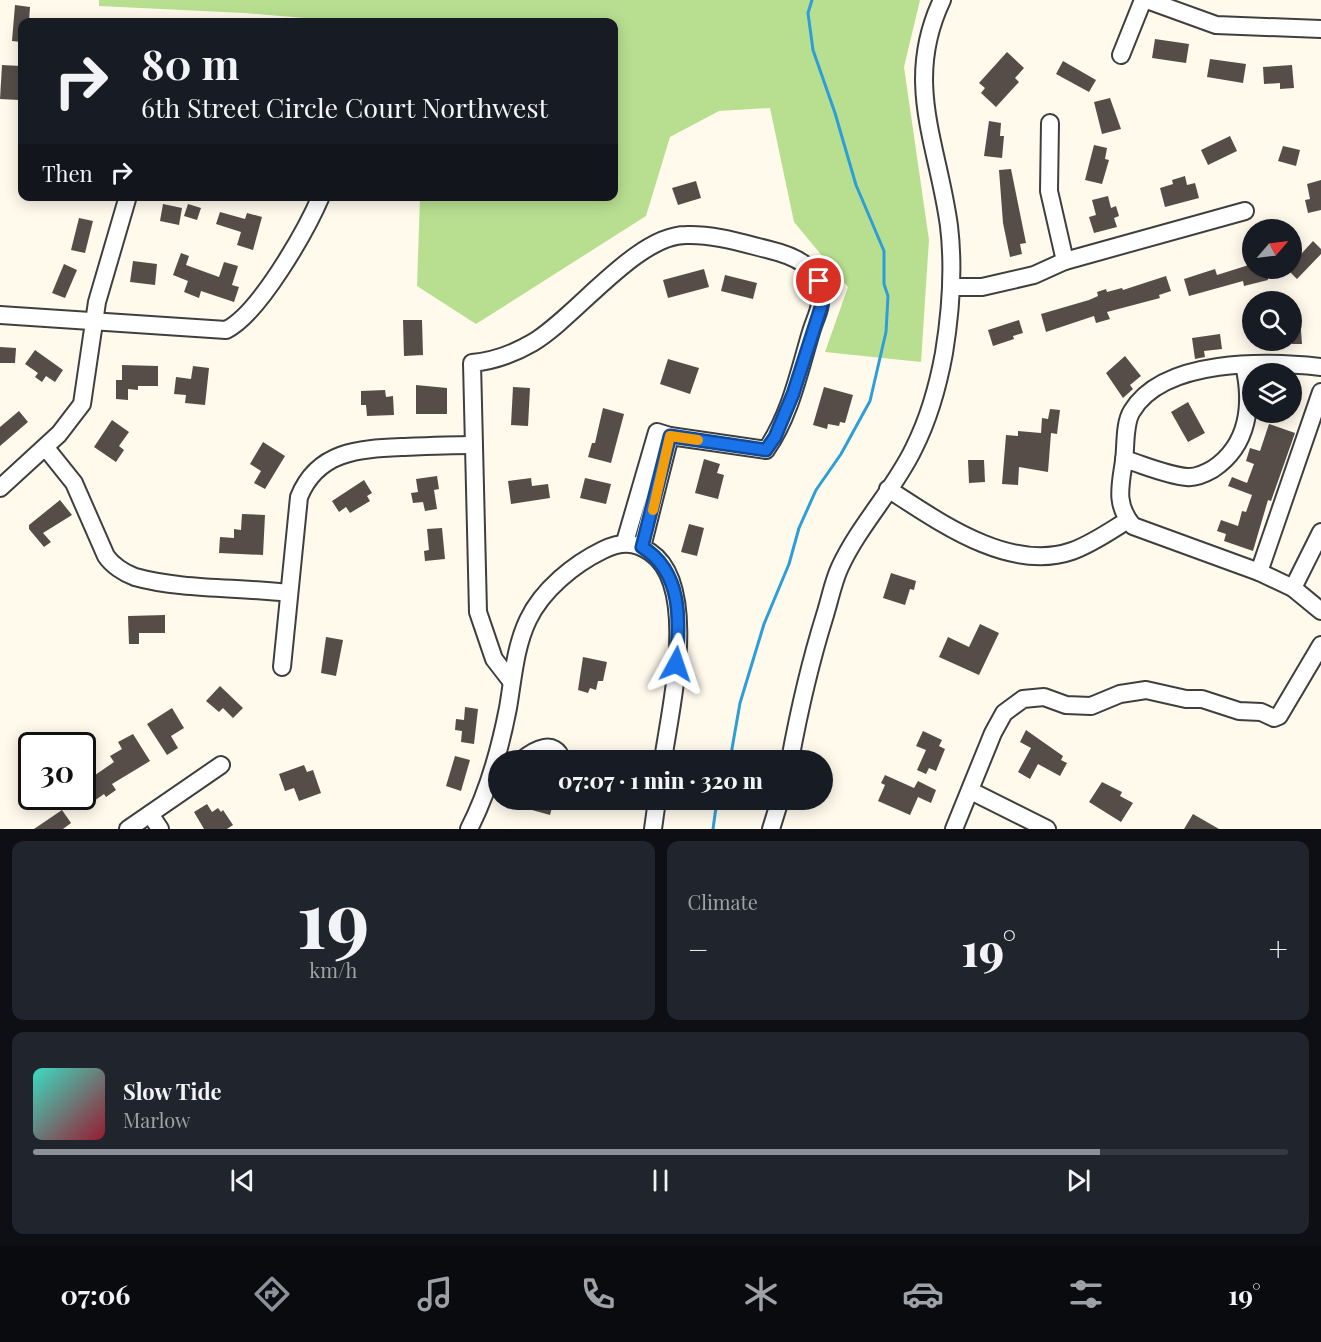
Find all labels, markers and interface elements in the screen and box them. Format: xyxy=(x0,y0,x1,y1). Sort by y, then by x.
text: 80 m xyxy=(141,35,239,91)
icon: right xyxy=(42,42,120,120)
text: 6th Street Circle Court Northwest xyxy=(141,89,548,125)
icon: right xyxy=(105,156,138,189)
text: Then xyxy=(42,158,93,188)
north arrow xyxy=(1242,219,1302,279)
map controls xyxy=(1242,219,1302,423)
pin xyxy=(793,255,844,306)
icon: arrive xyxy=(802,264,835,297)
button: search xyxy=(1242,291,1302,351)
button: layers xyxy=(1242,363,1302,423)
position arrow xyxy=(644,632,708,696)
speed limit sign: 30 xyxy=(18,732,96,810)
text: 07:07 · 1 min · 320 m xyxy=(558,765,763,795)
text: 19 xyxy=(297,865,370,969)
text: Climate xyxy=(688,888,758,915)
text: 19° xyxy=(961,918,1016,978)
text: − xyxy=(688,926,709,970)
text: + xyxy=(1269,926,1288,970)
text: km/h xyxy=(309,956,357,983)
text: Slow Tide xyxy=(123,1076,222,1106)
text: Marlow xyxy=(123,1106,191,1133)
icon: previous xyxy=(226,1164,259,1197)
icon: pause xyxy=(644,1164,677,1197)
icon: next xyxy=(1062,1164,1095,1197)
icon: directions xyxy=(251,1273,293,1315)
icon: music xyxy=(414,1273,456,1315)
icon: phone xyxy=(577,1273,619,1315)
icon: climate xyxy=(740,1273,782,1315)
icon: car xyxy=(902,1273,944,1315)
icon: filters xyxy=(1065,1273,1107,1315)
text: 07:06 xyxy=(60,1276,130,1312)
text: 19° xyxy=(1228,1276,1261,1312)

